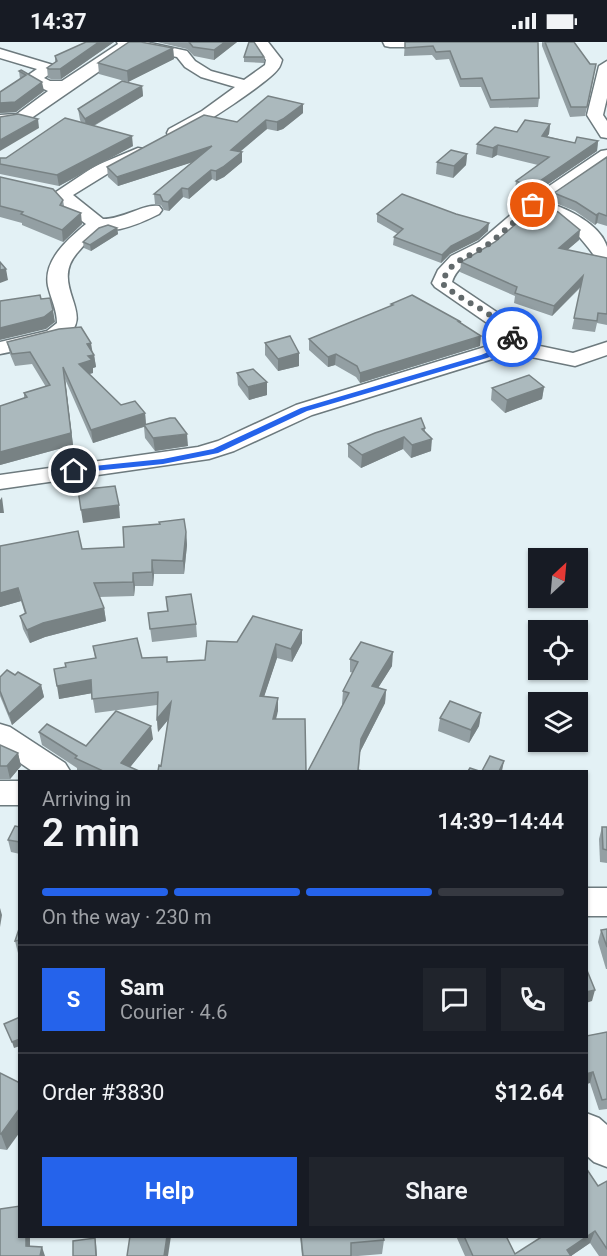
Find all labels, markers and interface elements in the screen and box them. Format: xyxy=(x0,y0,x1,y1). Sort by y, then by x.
text: 14:37 xyxy=(30,9,87,34)
pin xyxy=(507,179,558,230)
icon: bag xyxy=(516,188,549,221)
courier xyxy=(482,307,542,367)
icon: bike xyxy=(496,321,529,354)
pin xyxy=(48,445,99,496)
icon: home xyxy=(57,454,90,487)
north arrow xyxy=(528,548,588,608)
map controls xyxy=(528,548,588,752)
button: locate xyxy=(528,620,588,680)
button: layers xyxy=(528,692,588,752)
text: Arriving in xyxy=(42,787,131,811)
text: 14:39–14:44 xyxy=(437,809,564,834)
text: 2 min xyxy=(42,810,140,856)
text: On the way · 230 m xyxy=(42,905,211,929)
button: chat xyxy=(423,968,486,1031)
button: phone xyxy=(501,968,564,1031)
text: Sam xyxy=(120,975,164,1000)
text: S xyxy=(67,987,80,1012)
text: Courier · 4.6 xyxy=(120,1000,227,1024)
text: Order #3830 xyxy=(42,1080,164,1105)
text: $12.64 xyxy=(495,1080,564,1105)
button: Help xyxy=(42,1157,297,1226)
button: Share xyxy=(309,1157,564,1226)

